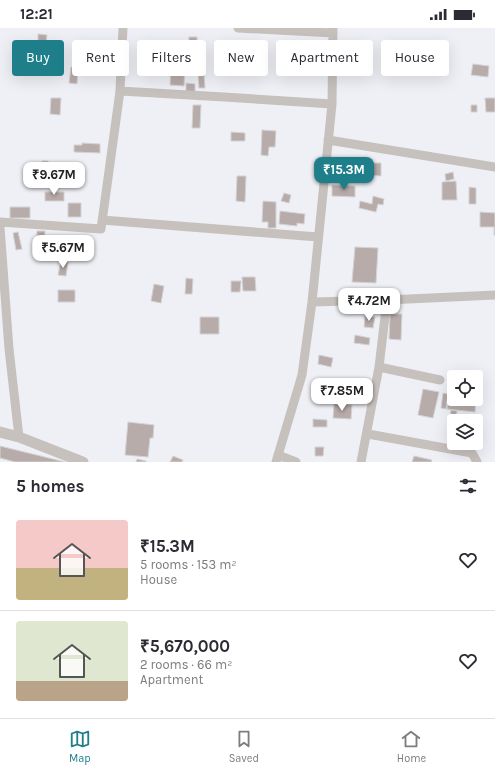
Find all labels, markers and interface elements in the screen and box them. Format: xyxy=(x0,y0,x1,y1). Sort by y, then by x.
text: 12:21 xyxy=(20,5,53,23)
chip: Buy xyxy=(12,40,64,76)
chip: Rent xyxy=(72,40,129,76)
chip: Filters xyxy=(137,40,206,76)
chip: New xyxy=(214,40,268,76)
chip: Apartment xyxy=(276,40,373,76)
chip: House xyxy=(381,40,449,76)
pin: ₹15.3M xyxy=(311,157,377,191)
pin: ₹9.67M xyxy=(21,162,87,196)
text: ₹15.3M xyxy=(323,162,365,177)
text: ₹9.67M xyxy=(32,167,76,182)
pin: ₹5.67M xyxy=(30,235,96,269)
text: ₹5.67M xyxy=(41,240,85,255)
pin: ₹4.72M xyxy=(336,288,402,322)
text: ₹4.72M xyxy=(347,293,391,308)
map controls xyxy=(447,370,483,450)
button: locate xyxy=(447,370,483,406)
pin: ₹7.85M xyxy=(309,378,375,412)
text: ₹7.85M xyxy=(320,383,364,398)
button: layers xyxy=(447,414,483,450)
icon: filters xyxy=(457,475,479,497)
text: 5 homes xyxy=(16,476,85,496)
icon: home xyxy=(48,536,96,584)
text: ₹15.3M xyxy=(140,536,195,556)
icon: heart xyxy=(457,549,479,571)
text: 5 rooms · 153 m² xyxy=(140,557,237,572)
text: House xyxy=(140,572,177,587)
text: ₹5,670,000 xyxy=(140,636,230,656)
icon: home xyxy=(48,637,96,685)
icon: heart xyxy=(457,650,479,672)
text: 2 rooms · 66 m² xyxy=(140,657,232,672)
text: Apartment xyxy=(140,672,203,687)
tab: Map xyxy=(69,728,91,765)
tab: Saved xyxy=(229,728,259,765)
tab: Home xyxy=(397,728,426,765)

